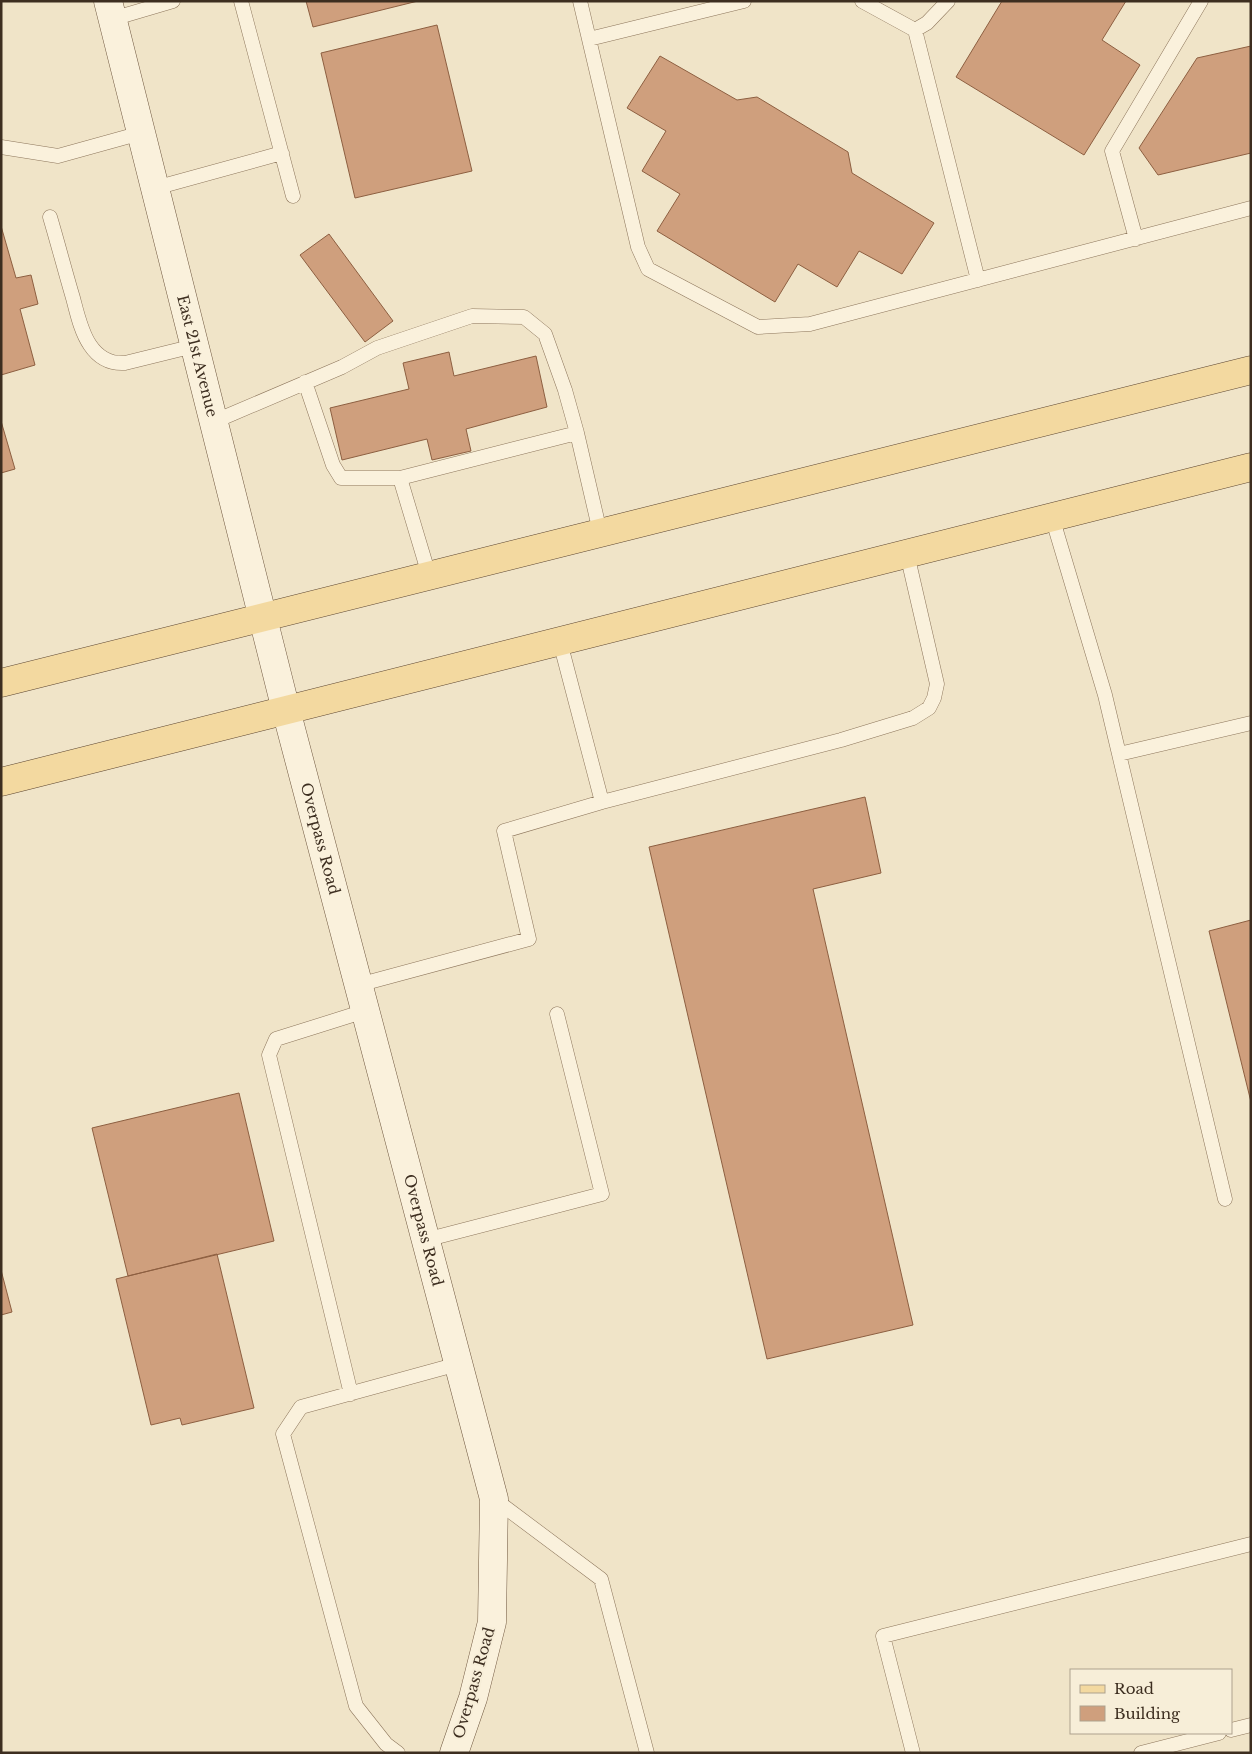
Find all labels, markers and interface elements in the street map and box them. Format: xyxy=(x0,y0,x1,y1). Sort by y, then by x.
street label: East 21st Avenue xyxy=(173,293,222,419)
street label: Overpass Road xyxy=(297,780,344,897)
street label: Overpass Road xyxy=(400,1172,447,1288)
street label: Overpass Road xyxy=(449,1625,499,1741)
legend xyxy=(1070,1669,1232,1734)
text: Road xyxy=(1114,1679,1154,1698)
text: Building xyxy=(1114,1704,1181,1723)

